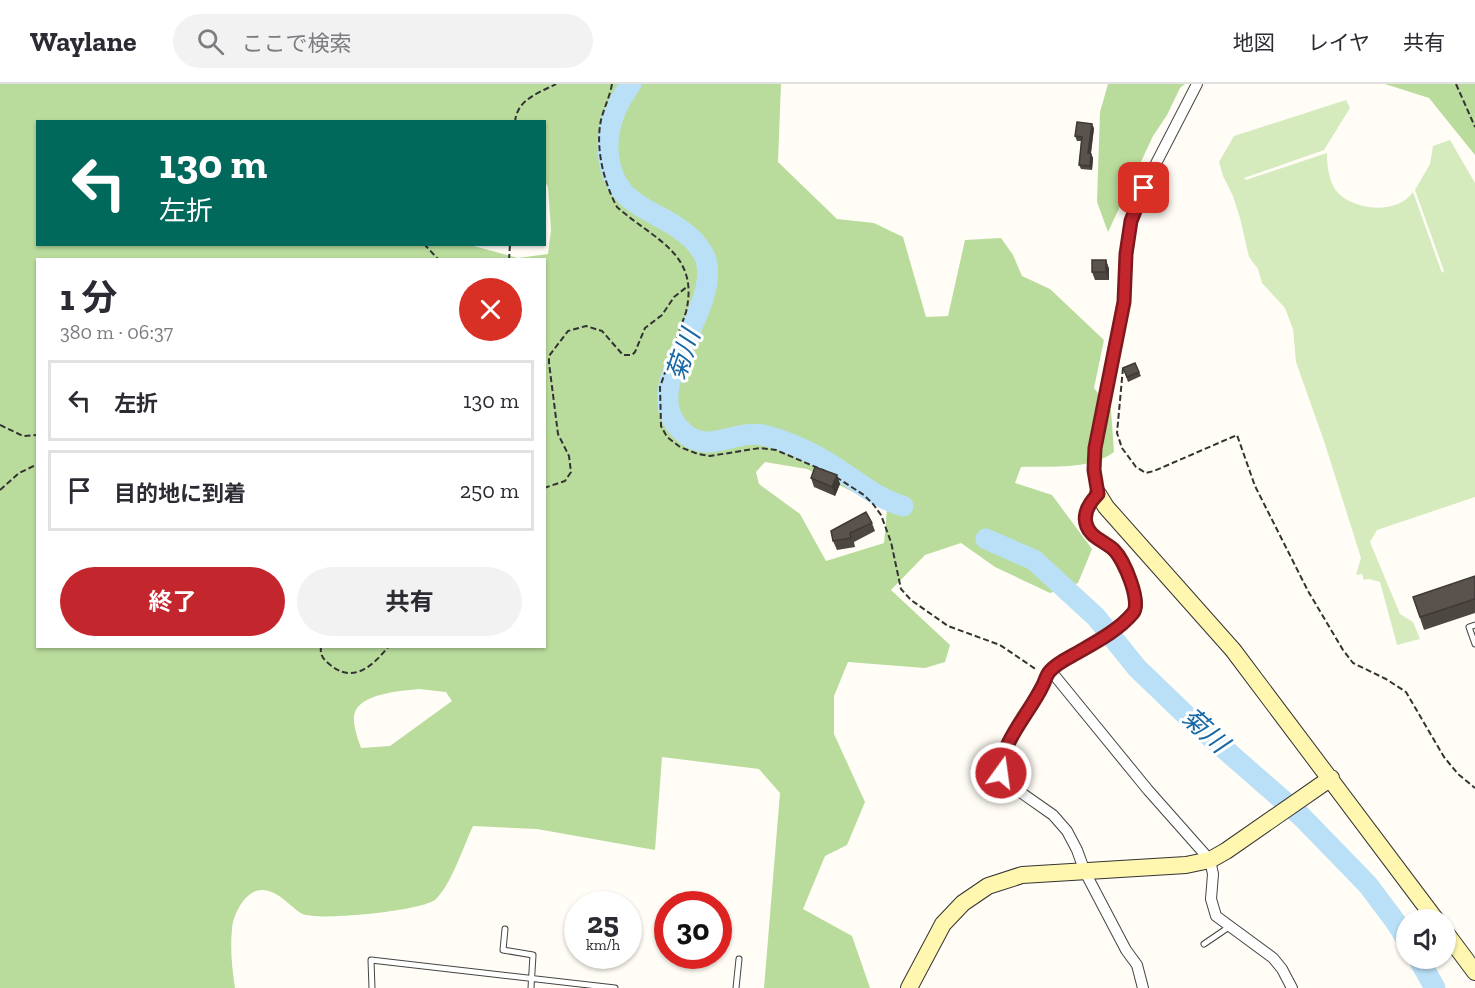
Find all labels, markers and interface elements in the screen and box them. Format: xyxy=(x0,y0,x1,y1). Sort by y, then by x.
search box xyxy=(173,14,593,68)
text: Waylane xyxy=(30,25,137,58)
icon: search xyxy=(194,25,227,58)
text: ここで検索 xyxy=(242,30,352,57)
text: 地図 xyxy=(1233,30,1275,55)
text: レイヤ xyxy=(1308,30,1370,55)
text: 共有 xyxy=(1403,30,1445,55)
text: 130 m xyxy=(159,138,267,189)
icon: left xyxy=(60,144,138,222)
pin xyxy=(1118,162,1169,213)
icon: arrive xyxy=(1127,171,1160,204)
text: 左折 xyxy=(159,195,213,227)
text: 1 分 xyxy=(60,276,117,319)
button: close xyxy=(459,278,522,341)
text: 380 m · 06:37 xyxy=(60,320,173,344)
water label: 菊川 xyxy=(659,322,708,385)
icon: left xyxy=(63,384,96,417)
text: 130 m xyxy=(463,387,519,414)
text: 左折 xyxy=(114,390,158,417)
icon: arrive xyxy=(63,474,96,507)
text: 250 m xyxy=(460,477,519,504)
text: 目的地に到着 xyxy=(114,480,246,507)
button: 終了 xyxy=(60,567,285,636)
button: 共有 xyxy=(297,567,522,636)
water label: 菊川 xyxy=(1175,701,1237,761)
position arrow xyxy=(969,741,1033,805)
speed limit sign: 30 xyxy=(654,891,732,969)
text: 25 xyxy=(587,905,619,941)
map controls xyxy=(1396,909,1456,969)
button: sound xyxy=(1396,909,1456,969)
text: km/h xyxy=(586,936,620,954)

